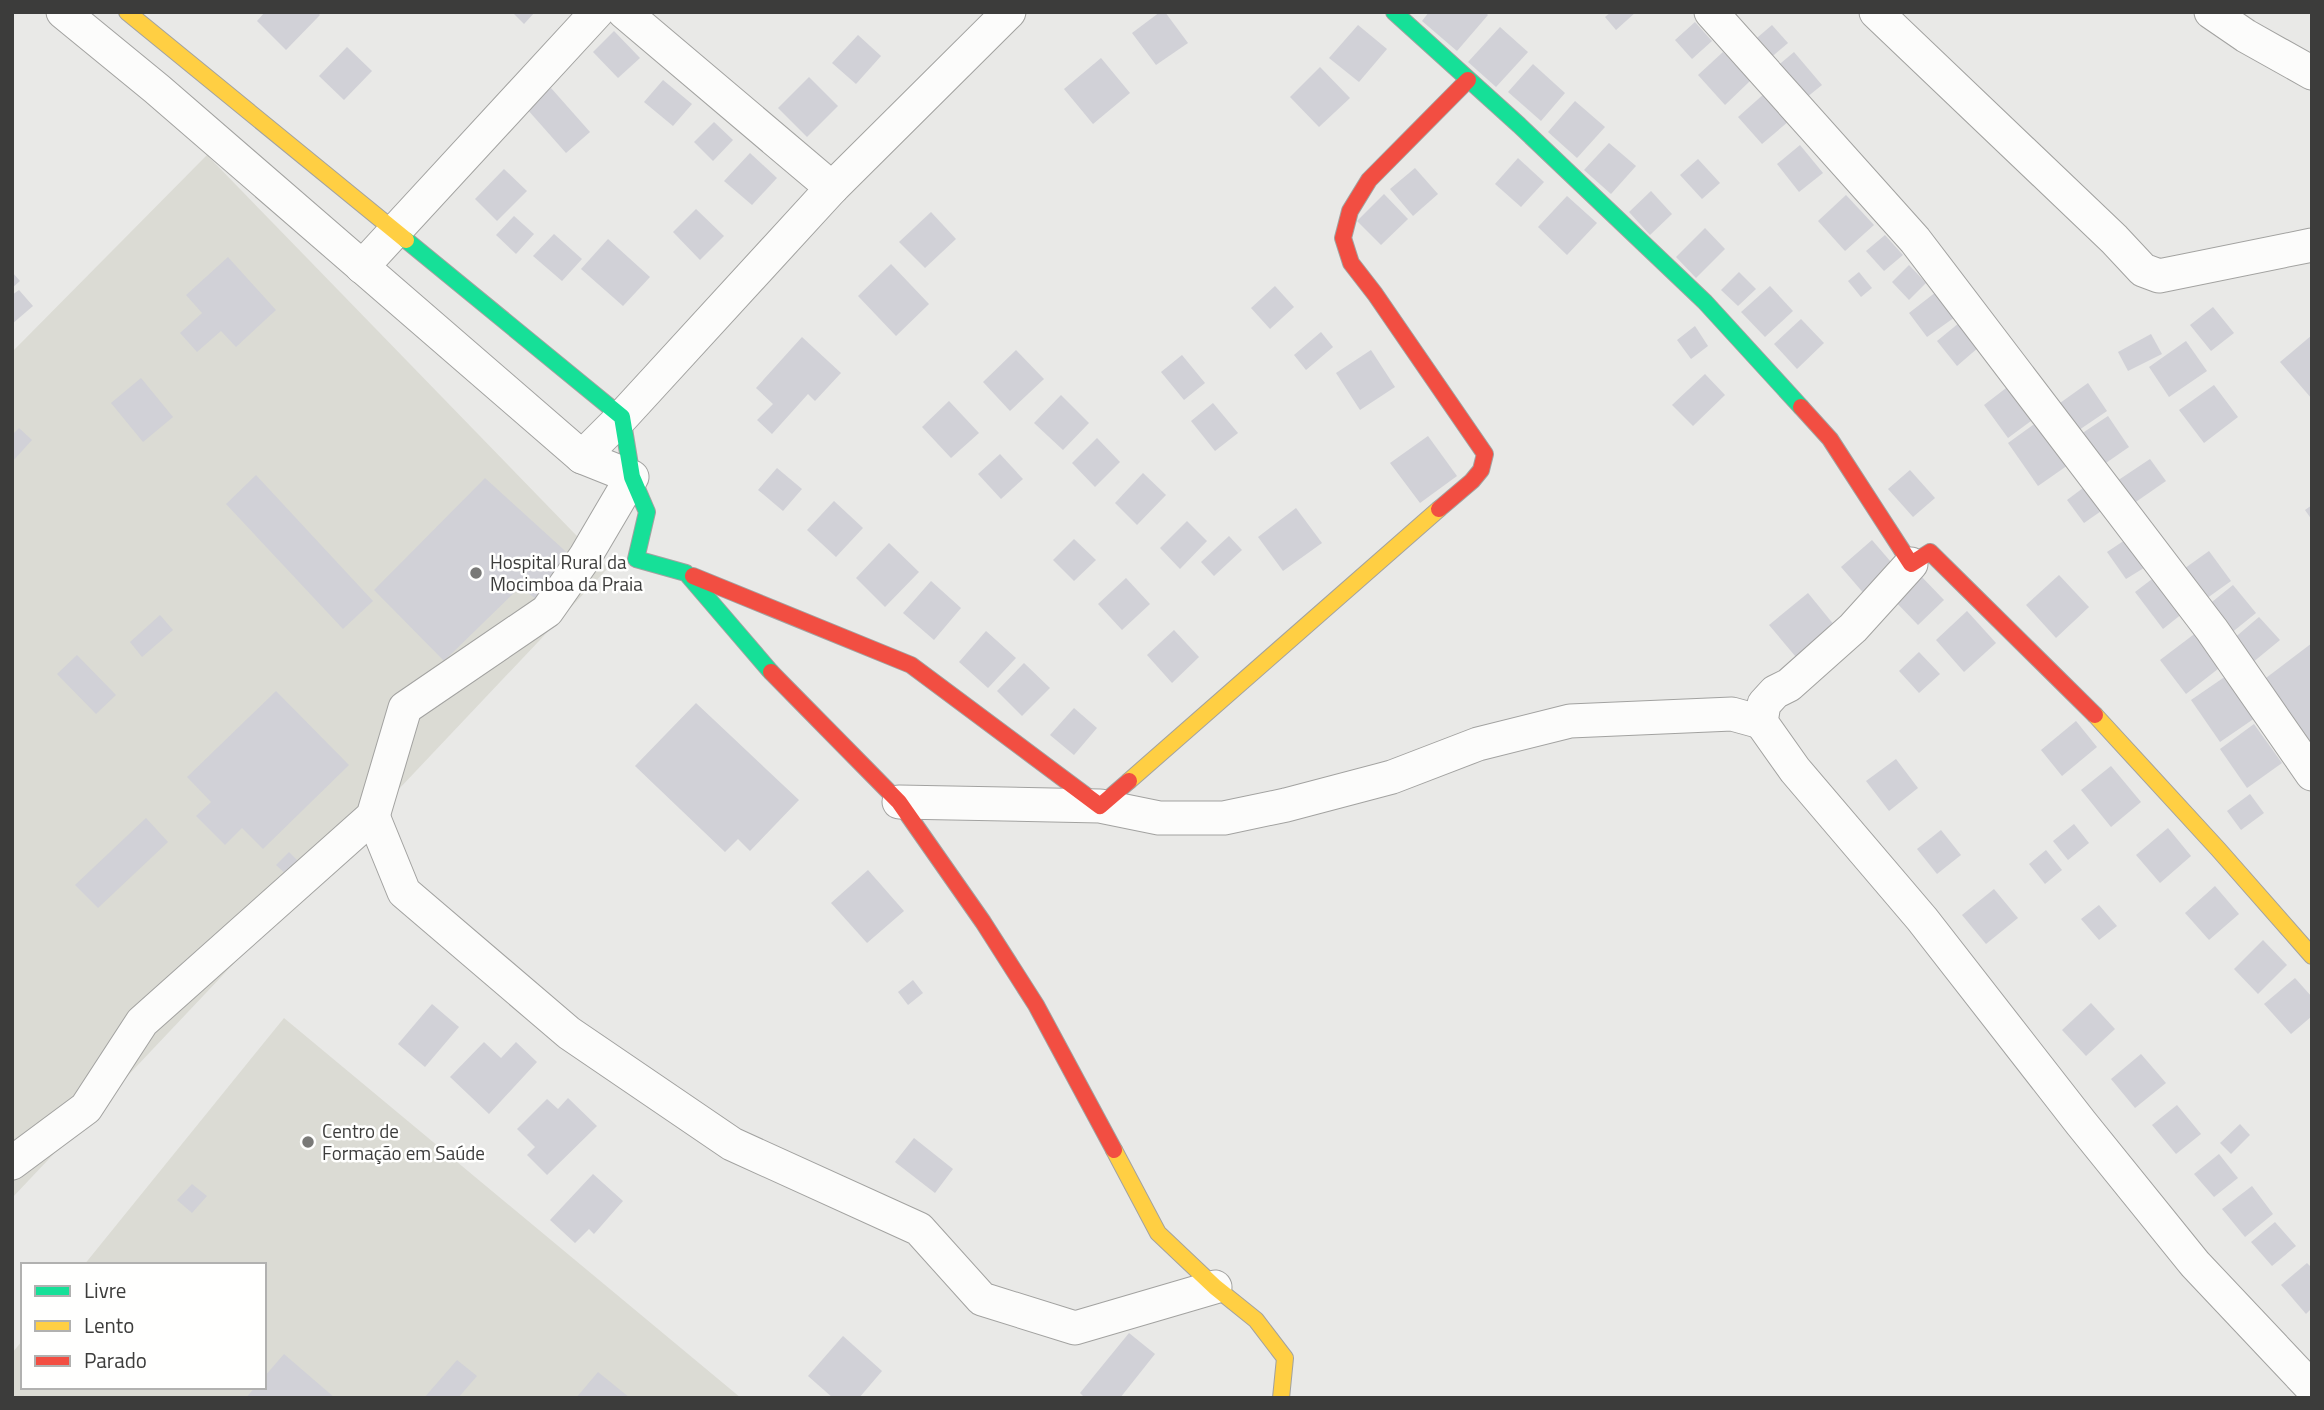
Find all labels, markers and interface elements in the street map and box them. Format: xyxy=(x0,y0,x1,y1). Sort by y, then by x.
place label: Hospital Rural da Mocimboa da Praia xyxy=(490,547,643,598)
marker: Hospital Rural da Mocimboa da Praia xyxy=(468,565,484,581)
place label: Centro de Formação em Saúde xyxy=(322,1116,485,1167)
marker: Centro de Formação em Saúde xyxy=(300,1134,316,1150)
legend xyxy=(21,1263,266,1389)
text: Livre xyxy=(84,1274,126,1306)
text: Lento xyxy=(84,1309,134,1341)
text: Parado xyxy=(84,1344,147,1376)

